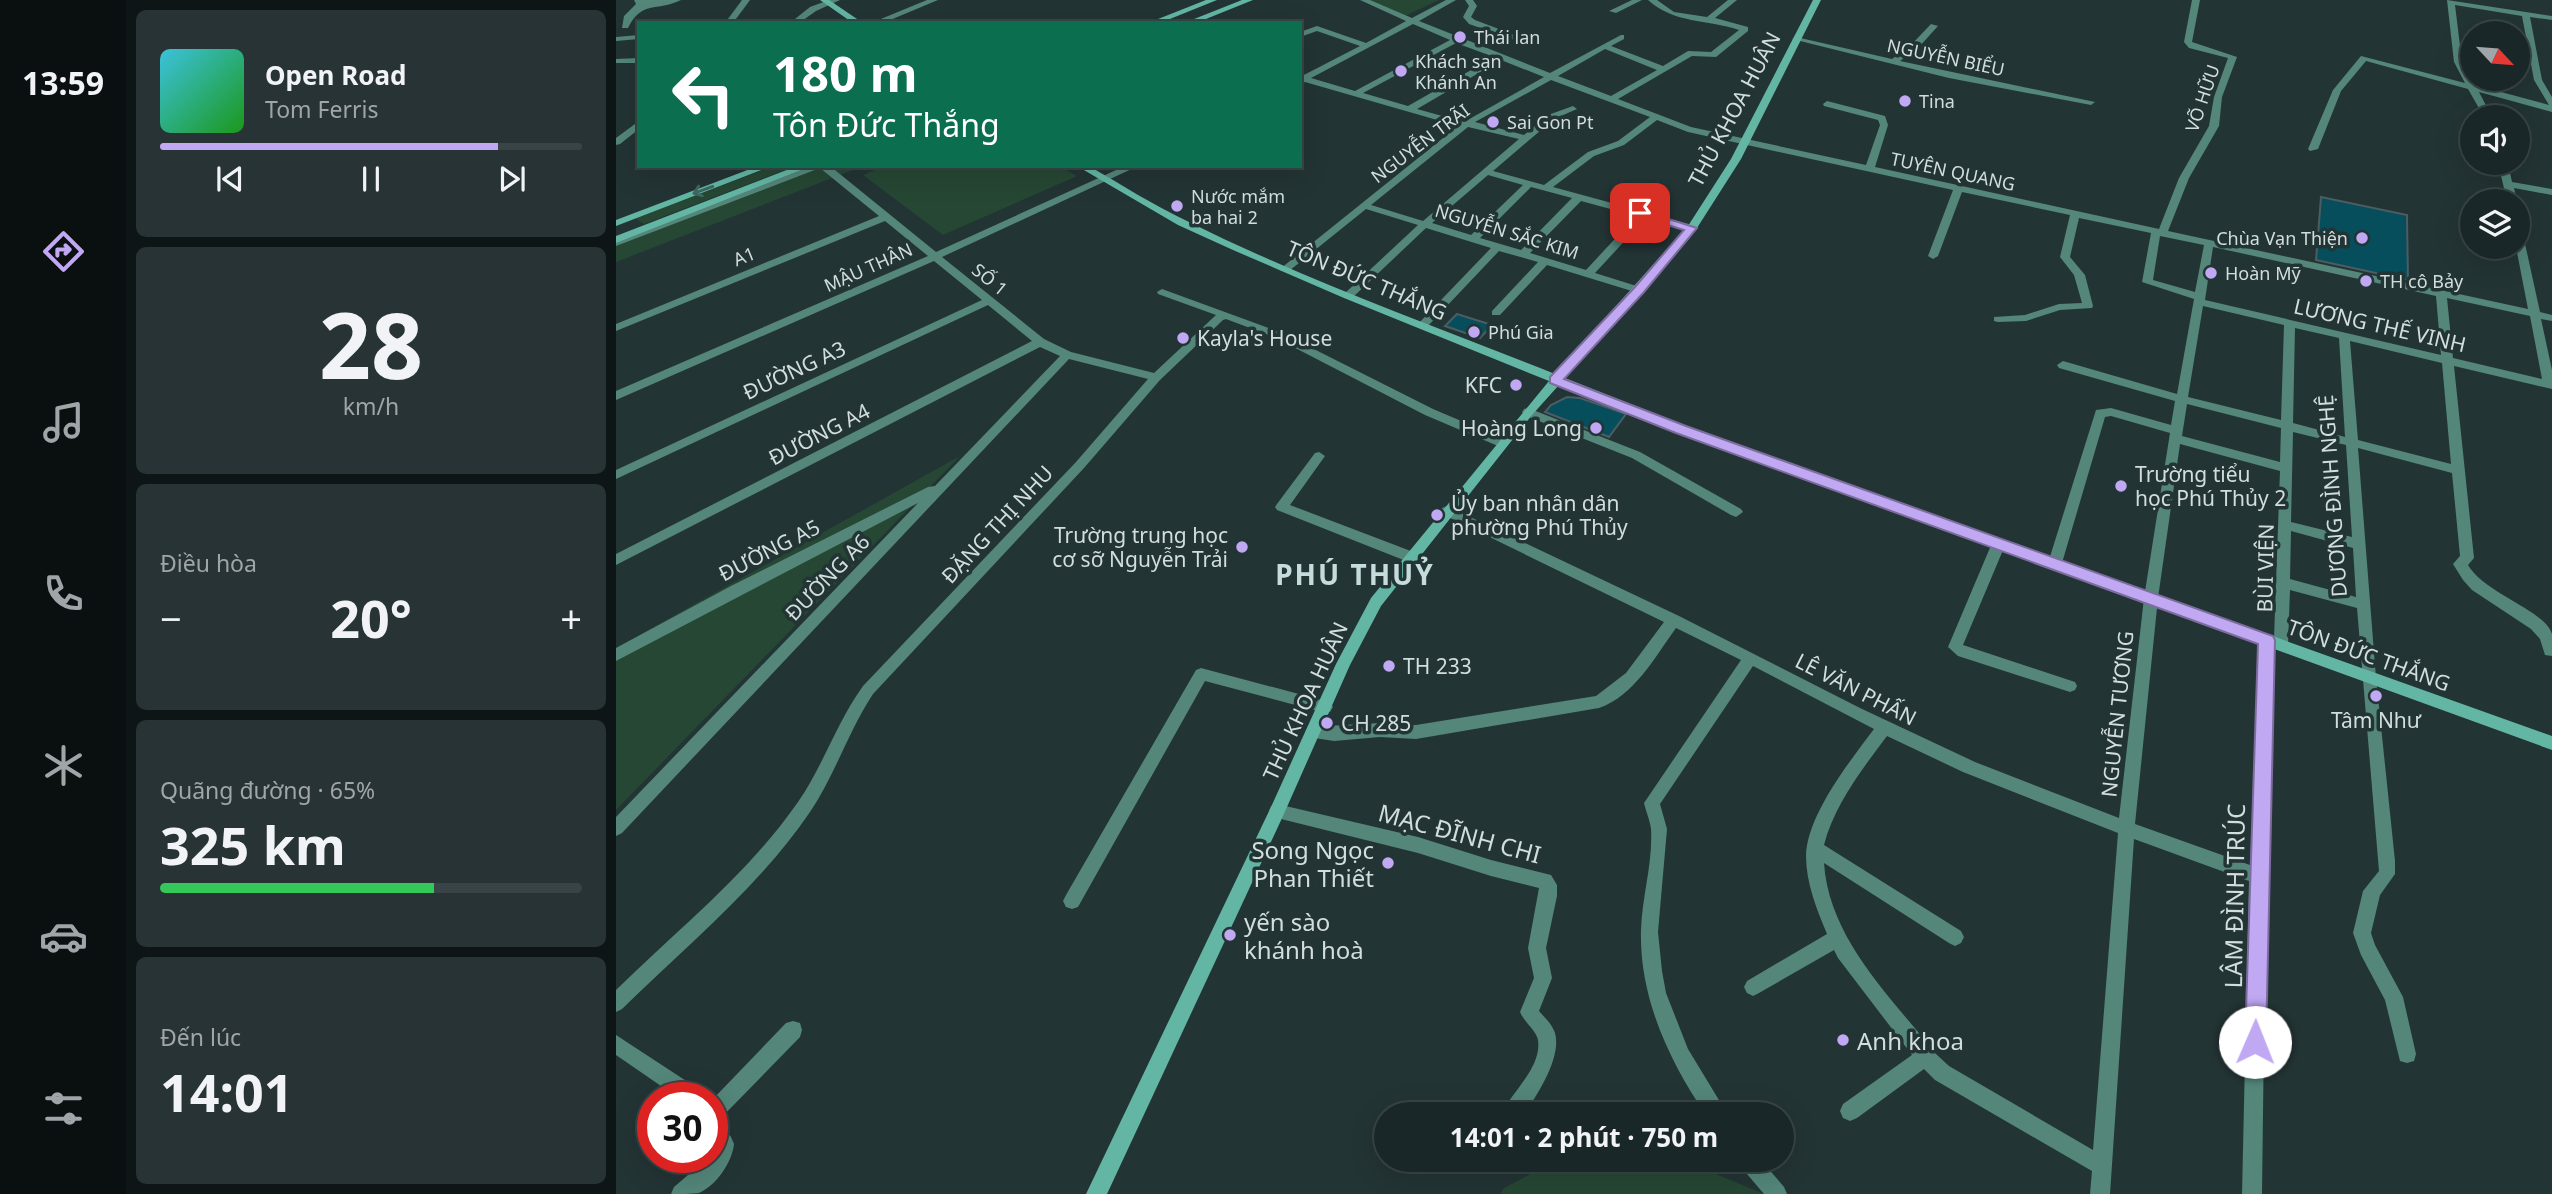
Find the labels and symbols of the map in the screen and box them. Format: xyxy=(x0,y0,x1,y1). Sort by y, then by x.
north arrow xyxy=(2460,21,2530,91)
place label: Thái lan xyxy=(1474,25,1540,49)
street label: THỦ KHOA HUÂN xyxy=(1681,27,1787,191)
marker: Thái lan xyxy=(1452,29,1468,45)
street label: NGUYỄN BIỂU xyxy=(1885,32,2007,81)
place label: Khách sạn Khánh An xyxy=(1415,49,1502,94)
street label: VÕ HỮU xyxy=(2179,61,2225,135)
marker: Khách sạn Khánh An xyxy=(1393,63,1409,79)
place label: Tina xyxy=(1919,89,1955,113)
marker: Tina xyxy=(1897,93,1913,109)
street label: NGUYỄN TRÃI xyxy=(1365,97,1474,188)
place label: Sai Gon Pt xyxy=(1507,110,1594,134)
marker: Sai Gon Pt xyxy=(1485,114,1501,130)
street label: TUYÊN QUANG xyxy=(1888,146,2018,196)
pin xyxy=(1610,183,1670,243)
place label: Nước mắm ba hai 2 xyxy=(1191,184,1285,229)
one-way arrow xyxy=(692,185,714,197)
street label: NGUYỄN SẮC KIM xyxy=(1432,197,1582,264)
marker: Nước mắm ba hai 2 xyxy=(1169,198,1185,214)
place label: Chùa Vạn Thiện xyxy=(2216,226,2348,250)
marker: Chùa Vạn Thiện xyxy=(2354,230,2370,246)
street label: TÔN ĐỨC THẮNG xyxy=(1283,234,1451,326)
street label: MẬU THÂN xyxy=(820,237,916,297)
street label: A1 xyxy=(729,241,759,271)
street label: SỐ 1 xyxy=(967,257,1013,301)
place label: Hoàn Mỹ xyxy=(2225,261,2301,285)
marker: Hoàn Mỹ xyxy=(2203,265,2219,281)
place label: TH cô Bảy xyxy=(2380,269,2464,293)
marker: TH cô Bảy xyxy=(2358,273,2374,289)
street label: LƯƠNG THẾ VINH xyxy=(2291,292,2469,358)
place label: Phú Gia xyxy=(1488,320,1554,344)
place label: Kayla's House xyxy=(1197,324,1332,352)
marker: Phú Gia xyxy=(1466,324,1482,340)
marker: Kayla's House xyxy=(1175,330,1191,346)
street label: ĐƯỜNG A3 xyxy=(738,334,850,406)
place label: KFC xyxy=(1465,371,1502,399)
marker: KFC xyxy=(1508,377,1524,393)
street label: DƯƠNG ĐÌNH NGHỆ xyxy=(2311,394,2353,598)
street label: ĐƯỜNG A4 xyxy=(764,397,874,471)
place label: Hoàng Long xyxy=(1461,414,1582,442)
marker: Hoàng Long xyxy=(1588,420,1604,436)
street label: ĐẶNG THỊ NHU xyxy=(935,459,1059,589)
place label: Trường tiểu học Phú Thủy 2 xyxy=(2135,460,2286,512)
marker: Trường tiểu học Phú Thủy 2 xyxy=(2113,478,2129,494)
place label: Ủy ban nhân dân phường Phú Thủy xyxy=(1451,489,1628,541)
marker: Ủy ban nhân dân phường Phú Thủy xyxy=(1429,507,1445,523)
street label: ĐƯỜNG A5 xyxy=(714,513,824,587)
place label: Trường trung học cơ sỡ Nguyễn Trải xyxy=(1052,521,1228,573)
street label: BÙI VIỆN xyxy=(2250,523,2280,613)
street label: ĐƯỜNG A6 xyxy=(779,528,875,626)
marker: Trường trung học cơ sỡ Nguyễn Trải xyxy=(1234,539,1250,555)
district label: PHÚ THUỶ xyxy=(1275,555,1435,593)
street label: TÔN ĐỨC THẮNG xyxy=(2284,613,2454,697)
street label: THỦ KHOA HUÂN xyxy=(1256,617,1354,785)
street label: NGUYỄN TƯƠNG xyxy=(2093,629,2140,799)
street label: LÊ VĂN PHẤN xyxy=(1791,646,1921,732)
place label: TH 233 xyxy=(1403,652,1472,680)
marker: TH 233 xyxy=(1381,658,1397,674)
marker: Tâm Như xyxy=(2368,688,2384,704)
place label: Tâm Như xyxy=(2331,706,2422,734)
place label: CH 285 xyxy=(1341,709,1411,737)
marker: CH 285 xyxy=(1319,715,1335,731)
street label: MẠC ĐĨNH CHI xyxy=(1375,795,1545,871)
street label: LÂM ĐÌNH TRÚC xyxy=(2216,803,2252,989)
place label: Song Ngọc Phan Thiết xyxy=(1251,833,1374,894)
marker: Song Ngọc Phan Thiết xyxy=(1380,855,1396,871)
place label: yến sào khánh hoà xyxy=(1244,905,1364,966)
marker: yến sào khánh hoà xyxy=(1222,927,1238,943)
position arrow xyxy=(2218,1005,2292,1079)
place label: Anh khoa xyxy=(1857,1024,1964,1057)
marker: Anh khoa xyxy=(1835,1032,1851,1048)
speed limit sign: 30 xyxy=(637,1082,728,1173)

